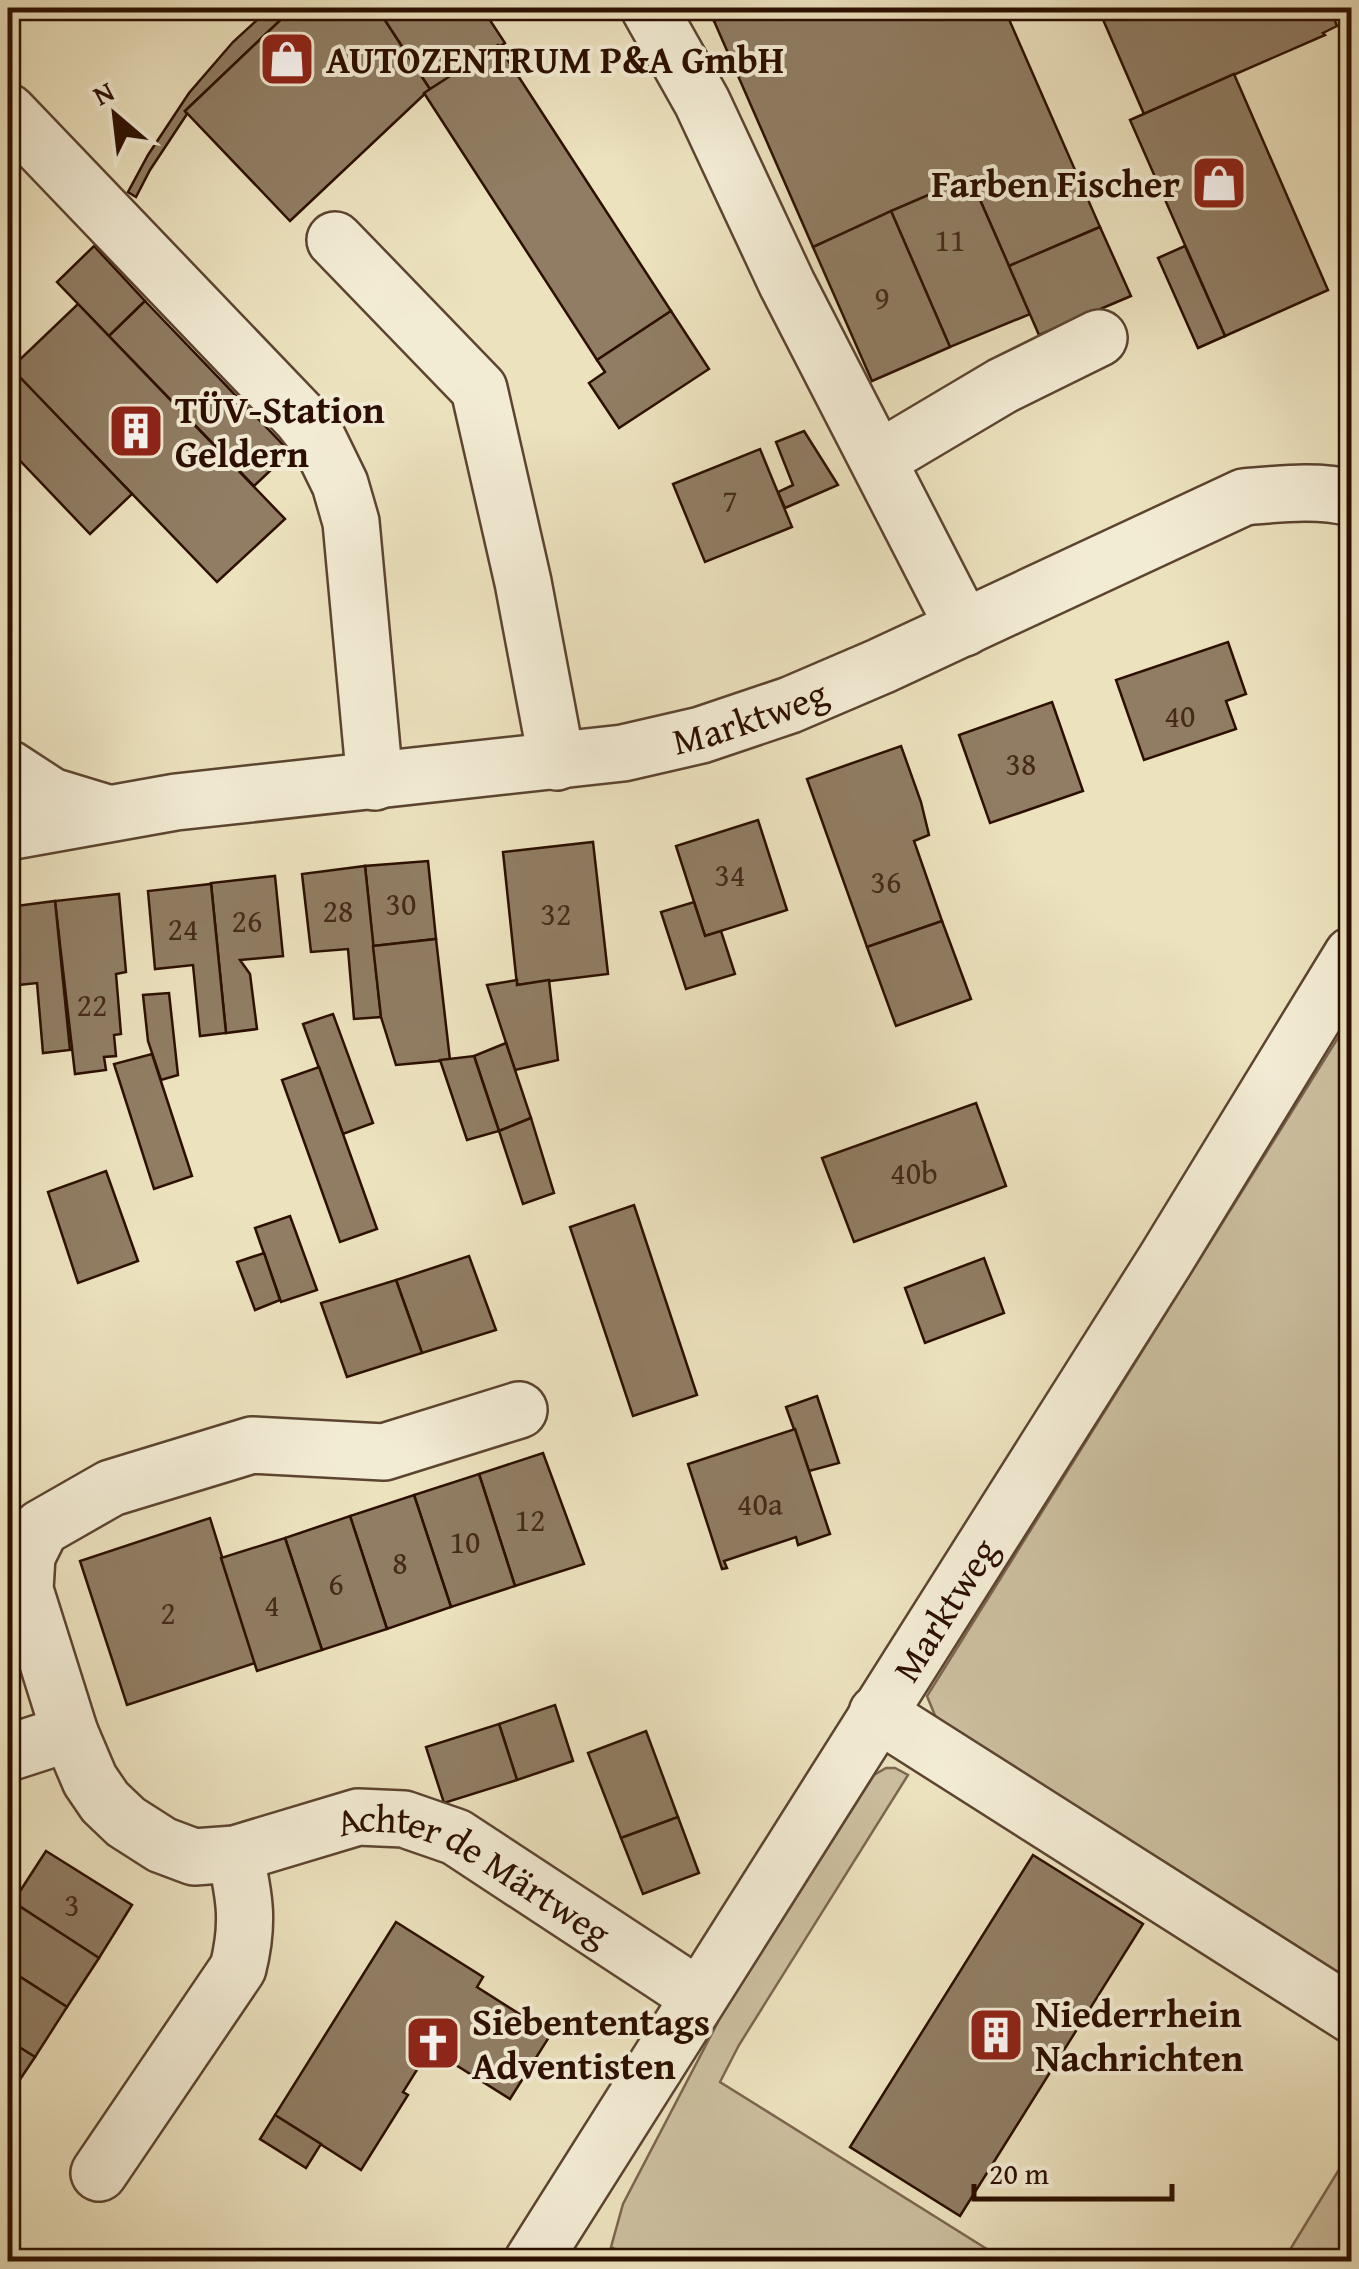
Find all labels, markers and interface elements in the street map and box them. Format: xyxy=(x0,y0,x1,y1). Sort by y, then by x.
shop icon: AUTOZENTRUM P&A GmbH xyxy=(257,29,317,89)
place label: AUTOZENTRUM P&A GmbH xyxy=(326,31,784,87)
north arrow xyxy=(65,65,165,165)
text: N xyxy=(85,70,121,115)
shop icon: Farben Fischer xyxy=(1189,153,1249,213)
place label: Farben Fischer xyxy=(931,155,1181,211)
house number: 11 xyxy=(935,216,965,263)
house number: 9 xyxy=(874,274,890,321)
place label: TÜV-Station Geldern xyxy=(175,381,385,481)
building icon: TÜV-Station Geldern xyxy=(106,401,166,461)
house number: 7 xyxy=(722,477,738,524)
street label: Marktweg xyxy=(667,664,836,769)
house number: 40 xyxy=(1165,692,1195,739)
house number: 38 xyxy=(1006,740,1036,787)
house number: 34 xyxy=(715,851,745,898)
house number: 36 xyxy=(871,858,901,905)
house number: 30 xyxy=(386,880,416,927)
house number: 28 xyxy=(323,887,353,934)
house number: 32 xyxy=(541,890,571,937)
house number: 26 xyxy=(232,897,262,944)
house number: 24 xyxy=(168,905,198,952)
house number: 22 xyxy=(77,981,107,1028)
house number: 40b xyxy=(890,1149,938,1196)
house number: 40a xyxy=(737,1480,783,1527)
house number: 12 xyxy=(515,1496,545,1543)
house number: 10 xyxy=(450,1518,480,1565)
street label: Marktweg xyxy=(878,1527,1011,1692)
house number: 8 xyxy=(392,1539,408,1586)
house number: 6 xyxy=(328,1560,344,1607)
house number: 4 xyxy=(264,1581,280,1628)
house number: 2 xyxy=(160,1589,176,1636)
street label: Achter de Märtweg xyxy=(329,1789,622,1960)
house number: 3 xyxy=(64,1881,80,1928)
place label: Niederrhein Nachrichten xyxy=(1035,1985,1244,2085)
place label: Siebententags Adventisten xyxy=(472,1993,710,2093)
building icon: Niederrhein Nachrichten xyxy=(966,2005,1026,2065)
church icon: Siebententags Adventisten xyxy=(403,2013,463,2073)
scale bar xyxy=(974,2139,1172,2201)
text: 20 m xyxy=(989,2151,1049,2195)

